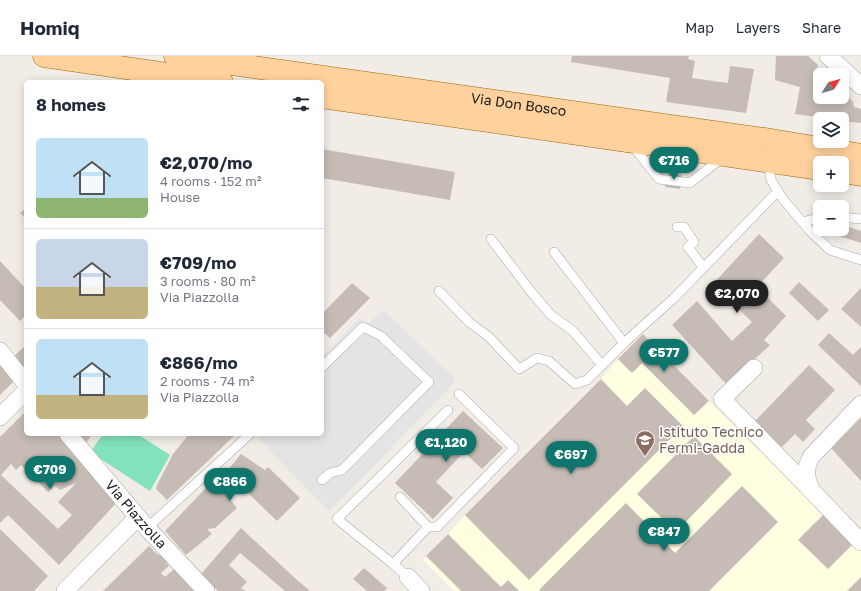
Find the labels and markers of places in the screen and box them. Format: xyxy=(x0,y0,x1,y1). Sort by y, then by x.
pin: €716 xyxy=(650,147,698,181)
pin: €2,070 xyxy=(704,280,770,314)
pin: €577 xyxy=(640,339,688,373)
place label: Istituto Tecnico Fermi-Gadda xyxy=(659,423,763,456)
pin: €1,120 xyxy=(413,429,479,463)
school or university icon: Istituto Tecnico Fermi-Gadda xyxy=(634,429,656,457)
pin: €697 xyxy=(547,441,595,475)
pin: €709 xyxy=(26,456,74,490)
pin: €866 xyxy=(206,468,254,502)
pin: €847 xyxy=(640,518,688,552)

